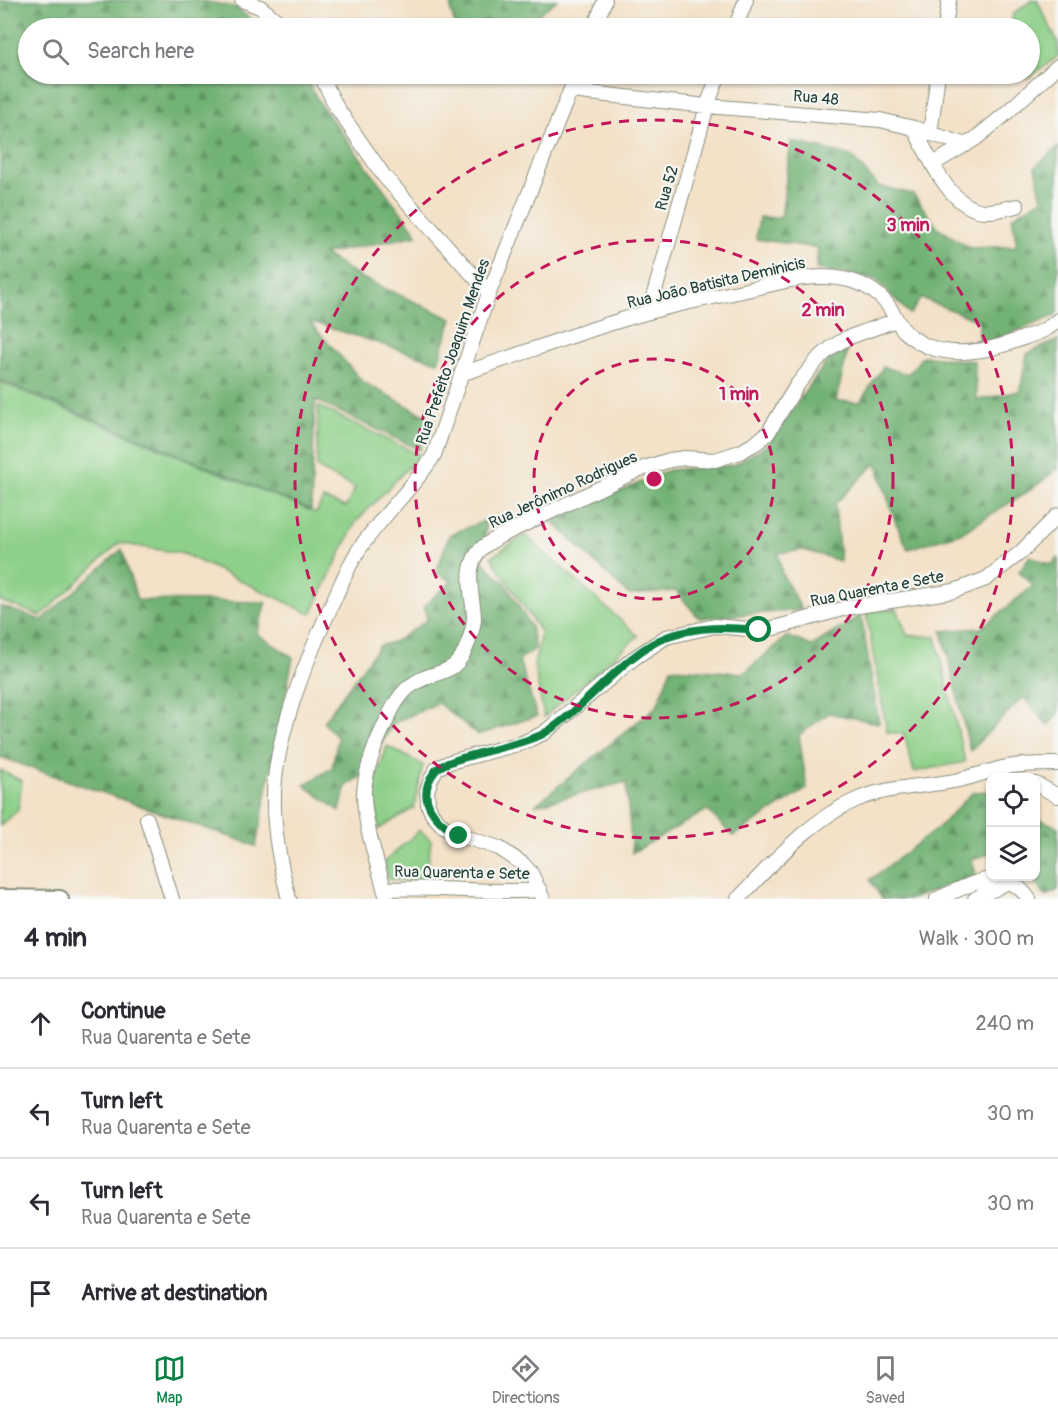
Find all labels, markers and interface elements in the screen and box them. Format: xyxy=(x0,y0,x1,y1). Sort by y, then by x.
search box xyxy=(18,18,1040,84)
icon: search xyxy=(39,35,72,68)
text: Search here xyxy=(87,37,194,65)
street label: Rua 48 xyxy=(792,86,840,110)
street label: Rua 52 xyxy=(651,163,683,213)
text: 3 min xyxy=(886,214,930,237)
street label: Rua João Batisita Deminicis xyxy=(625,253,807,313)
street label: Rua Prefeito Joaquim Mendes xyxy=(412,256,494,448)
text: 2 min xyxy=(801,299,845,322)
text: 1 min xyxy=(719,383,759,406)
street label: Rua Jerônimo Rodrigues xyxy=(486,447,640,533)
centre of rings xyxy=(644,469,664,489)
street label: Rua Quarenta e Sete xyxy=(809,566,946,612)
route start xyxy=(745,616,771,642)
map controls xyxy=(986,773,1040,881)
button: locate xyxy=(986,773,1040,827)
route end xyxy=(445,822,471,848)
button: layers xyxy=(986,827,1040,881)
street label: Rua Quarenta e Sete xyxy=(394,862,530,884)
text: 4 min xyxy=(24,922,87,954)
text: Walk · 300 m xyxy=(919,926,1034,951)
text: Continue xyxy=(81,997,165,1025)
icon: ahead xyxy=(24,1007,57,1040)
text: 240 m xyxy=(975,1011,1034,1036)
text: Rua Quarenta e Sete xyxy=(81,1025,251,1050)
text: Turn left xyxy=(81,1087,163,1115)
icon: left xyxy=(24,1097,57,1130)
text: 30 m xyxy=(987,1101,1034,1126)
text: Rua Quarenta e Sete xyxy=(81,1115,251,1140)
text: Turn left xyxy=(81,1177,163,1205)
icon: left xyxy=(24,1187,57,1220)
text: 30 m xyxy=(987,1191,1034,1216)
text: Rua Quarenta e Sete xyxy=(81,1205,251,1230)
icon: arrive xyxy=(24,1277,57,1310)
text: Arrive at destination xyxy=(81,1279,267,1307)
tab: Map xyxy=(153,1352,186,1408)
tab: Directions xyxy=(492,1352,560,1408)
tab: Saved xyxy=(865,1352,905,1408)

